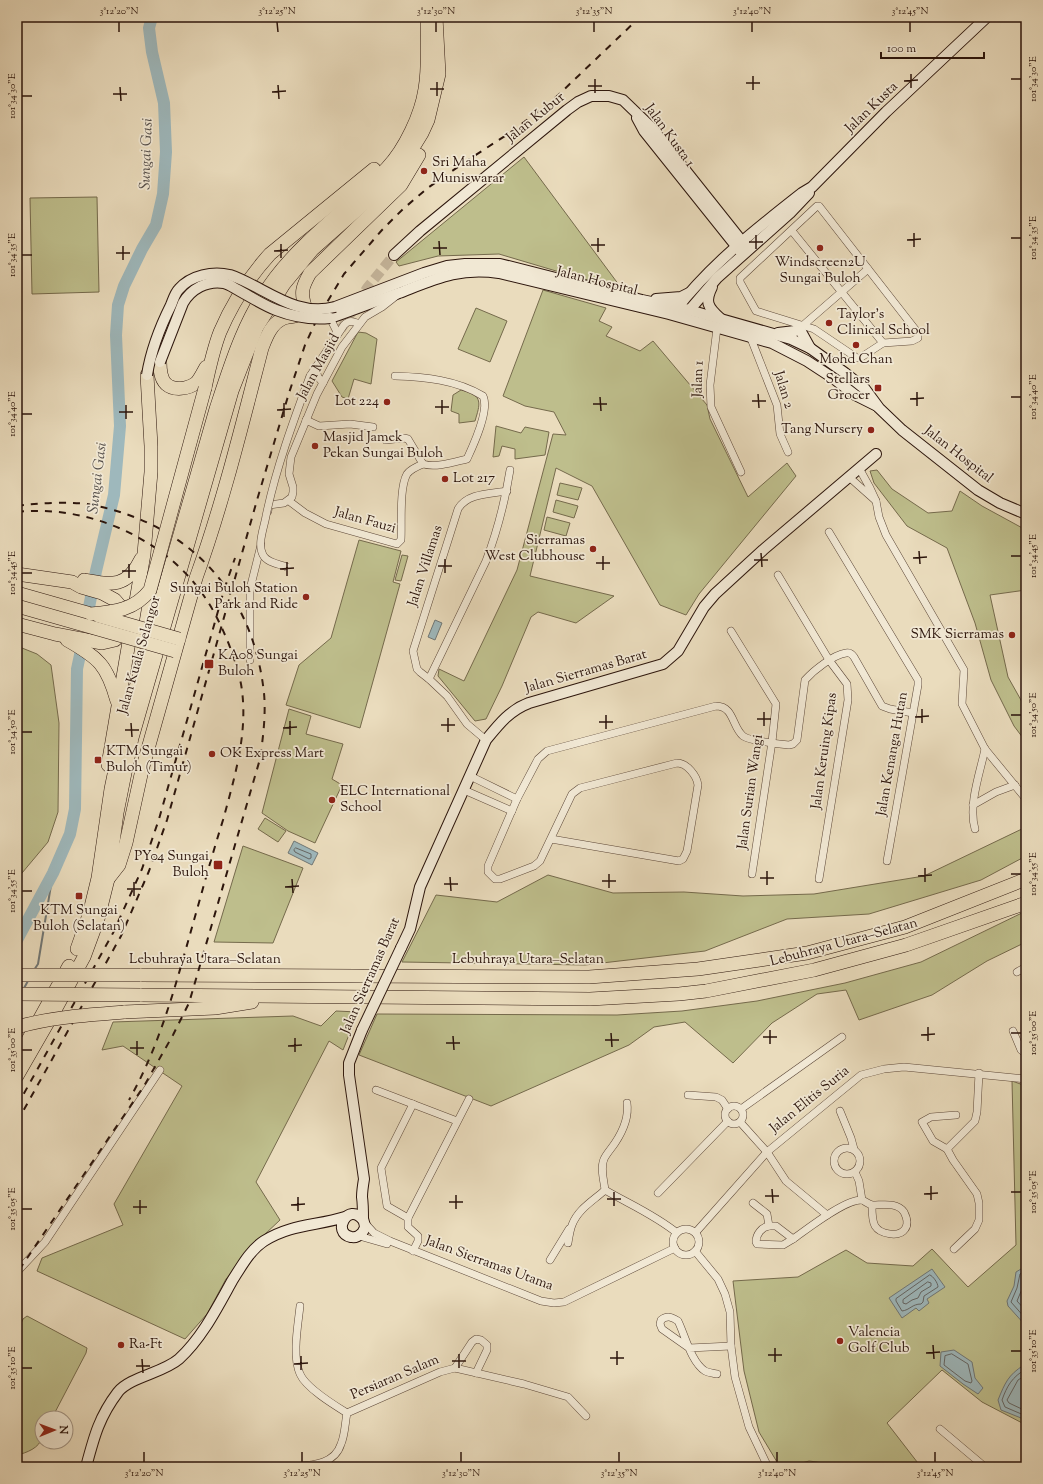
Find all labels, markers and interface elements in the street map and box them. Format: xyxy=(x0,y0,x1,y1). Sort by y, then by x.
text: 3°12'20"N xyxy=(100,4,138,19)
text: 3°12'25"N xyxy=(258,4,296,19)
text: 3°12'30"N xyxy=(417,4,455,19)
text: 3°12'35"N xyxy=(576,4,612,19)
text: 3°12'40"N xyxy=(733,4,771,19)
text: 3°12'45"N xyxy=(892,4,928,19)
scale bar xyxy=(881,34,984,60)
text: 100 m xyxy=(887,40,916,58)
text: 101°34'30"E xyxy=(1026,56,1041,102)
text: 101°34'30"E xyxy=(5,73,20,119)
street label: Jalan Kusta xyxy=(840,77,903,139)
street label: Jalan Kubur xyxy=(501,88,570,149)
street label: Jalan Kusta 1 xyxy=(638,99,699,172)
water label: Sungai Gasi xyxy=(135,118,159,190)
place label: Sri Maha Muniswarar xyxy=(432,153,505,189)
marker: Sri Maha Muniswarar xyxy=(419,166,429,176)
text: 101°34'35"E xyxy=(1026,216,1041,260)
text: 101°34'35"E xyxy=(5,233,20,277)
marker: Windscreen2U Sungai Buloh xyxy=(815,243,825,253)
place label: Windscreen2U Sungai Buloh xyxy=(775,253,866,289)
street label: Jalan Hospital xyxy=(553,262,640,302)
place label: Taylor’s Clinical School xyxy=(837,305,930,341)
marker: Taylor’s Clinical School xyxy=(824,318,834,328)
street label: Jalan Masjid xyxy=(292,330,345,405)
marker: Mohd Chan xyxy=(851,340,861,350)
place label: Mohd Chan xyxy=(819,350,893,370)
street label: Jalan 1 xyxy=(688,360,710,399)
street label: Jalan 2 xyxy=(767,368,798,412)
place label: Stellars Grocer xyxy=(826,370,871,406)
text: 101°34'40"E xyxy=(1026,374,1041,420)
marker: Stellars Grocer xyxy=(873,383,883,393)
text: 101°34'40"E xyxy=(5,391,20,437)
place label: Lot 224 xyxy=(335,392,379,412)
marker: Lot 224 xyxy=(382,397,392,407)
place label: Tang Nursery xyxy=(781,420,863,440)
street label: Jalan Hospital xyxy=(918,421,997,489)
marker: Tang Nursery xyxy=(866,425,876,435)
place label: Masjid Jamek Pekan Sungai Buloh xyxy=(323,428,443,464)
water label: Sungai Gasi xyxy=(83,441,113,515)
marker: Masjid Jamek Pekan Sungai Buloh xyxy=(310,441,320,451)
place label: Lot 217 xyxy=(453,469,495,489)
marker: Lot 217 xyxy=(440,474,450,484)
street label: Jalan Fauzi xyxy=(331,502,398,539)
street label: Jalan Villamas xyxy=(403,523,449,610)
place label: Sierramas West Clubhouse xyxy=(485,531,585,567)
text: 101°34'45"E xyxy=(1026,534,1041,578)
marker: Sierramas West Clubhouse xyxy=(588,544,598,554)
text: 101°34'45"E xyxy=(5,551,20,595)
place label: Sungai Buloh Station Park and Ride xyxy=(170,579,298,615)
marker: Sungai Buloh Station Park and Ride xyxy=(301,592,311,602)
street label: Jalan Kuala Selangor xyxy=(113,593,167,718)
place label: SMK Sierramas xyxy=(911,625,1004,645)
marker: SMK Sierramas xyxy=(1007,630,1017,640)
street label: Jalan Sierramas Barat xyxy=(522,645,649,699)
place label: KA08 Sungai Buloh xyxy=(218,646,298,682)
marker: KA08 Sungai Buloh xyxy=(203,658,215,670)
street label: Jalan Kenanga Hutan xyxy=(872,690,914,819)
street label: Jalan Keruing Kipas xyxy=(807,692,843,811)
text: 101°34'50"E xyxy=(1026,693,1041,737)
text: 101°34'50"E xyxy=(5,710,20,754)
street label: Jalan Surian Wangi xyxy=(733,733,769,852)
place label: KTM Sungai Buloh (Timur) xyxy=(106,742,192,778)
place label: OK Express Mart xyxy=(220,744,324,764)
marker: OK Express Mart xyxy=(207,749,217,759)
marker: KTM Sungai Buloh (Timur) xyxy=(93,755,103,765)
place label: ELC International School xyxy=(340,782,450,818)
marker: ELC International School xyxy=(327,795,337,805)
place label: PY04 Sungai Buloh xyxy=(134,847,209,883)
text: 101°34'55"E xyxy=(1026,852,1041,896)
marker: PY04 Sungai Buloh xyxy=(212,859,224,871)
text: 101°34'55"E xyxy=(5,869,20,913)
marker: KTM Sungai Buloh (Selatan) xyxy=(74,891,84,901)
place label: KTM Sungai Buloh (Selatan) xyxy=(33,901,125,937)
street label: Jalan Sierramas Barat xyxy=(336,914,406,1038)
street label: Lebuhraya Utara–Selatan xyxy=(768,914,920,972)
street label: Lebuhraya Utara–Selatan xyxy=(129,950,281,970)
street label: Lebuhraya Utara–Selatan xyxy=(452,950,604,970)
text: 101°35'00"E xyxy=(1026,1011,1041,1055)
text: 101°35'00"E xyxy=(5,1028,20,1072)
street label: Jalan Elitis Suria xyxy=(765,1061,855,1139)
text: 101°35'05"E xyxy=(1026,1170,1041,1214)
text: 101°35'05"E xyxy=(5,1187,20,1231)
street label: Jalan Sierramas Utama xyxy=(421,1231,556,1297)
place label: Valencia Golf Club xyxy=(848,1323,910,1359)
text: 101°35'10"E xyxy=(1026,1329,1041,1373)
place label: Ra-Ft xyxy=(129,1335,163,1355)
marker: Valencia Golf Club xyxy=(835,1336,845,1346)
marker: Ra-Ft xyxy=(116,1340,126,1350)
text: 101°35'10"E xyxy=(5,1346,20,1390)
street label: Persiaran Salam xyxy=(348,1350,443,1406)
north arrow xyxy=(34,1410,74,1450)
text: N xyxy=(55,1424,71,1435)
text: 3°12'20"N xyxy=(125,1466,163,1481)
text: 3°12'25"N xyxy=(283,1466,321,1481)
text: 3°12'30"N xyxy=(442,1466,480,1481)
text: 3°12'35"N xyxy=(601,1466,637,1481)
text: 3°12'40"N xyxy=(758,1466,796,1481)
text: 3°12'45"N xyxy=(917,1466,953,1481)

